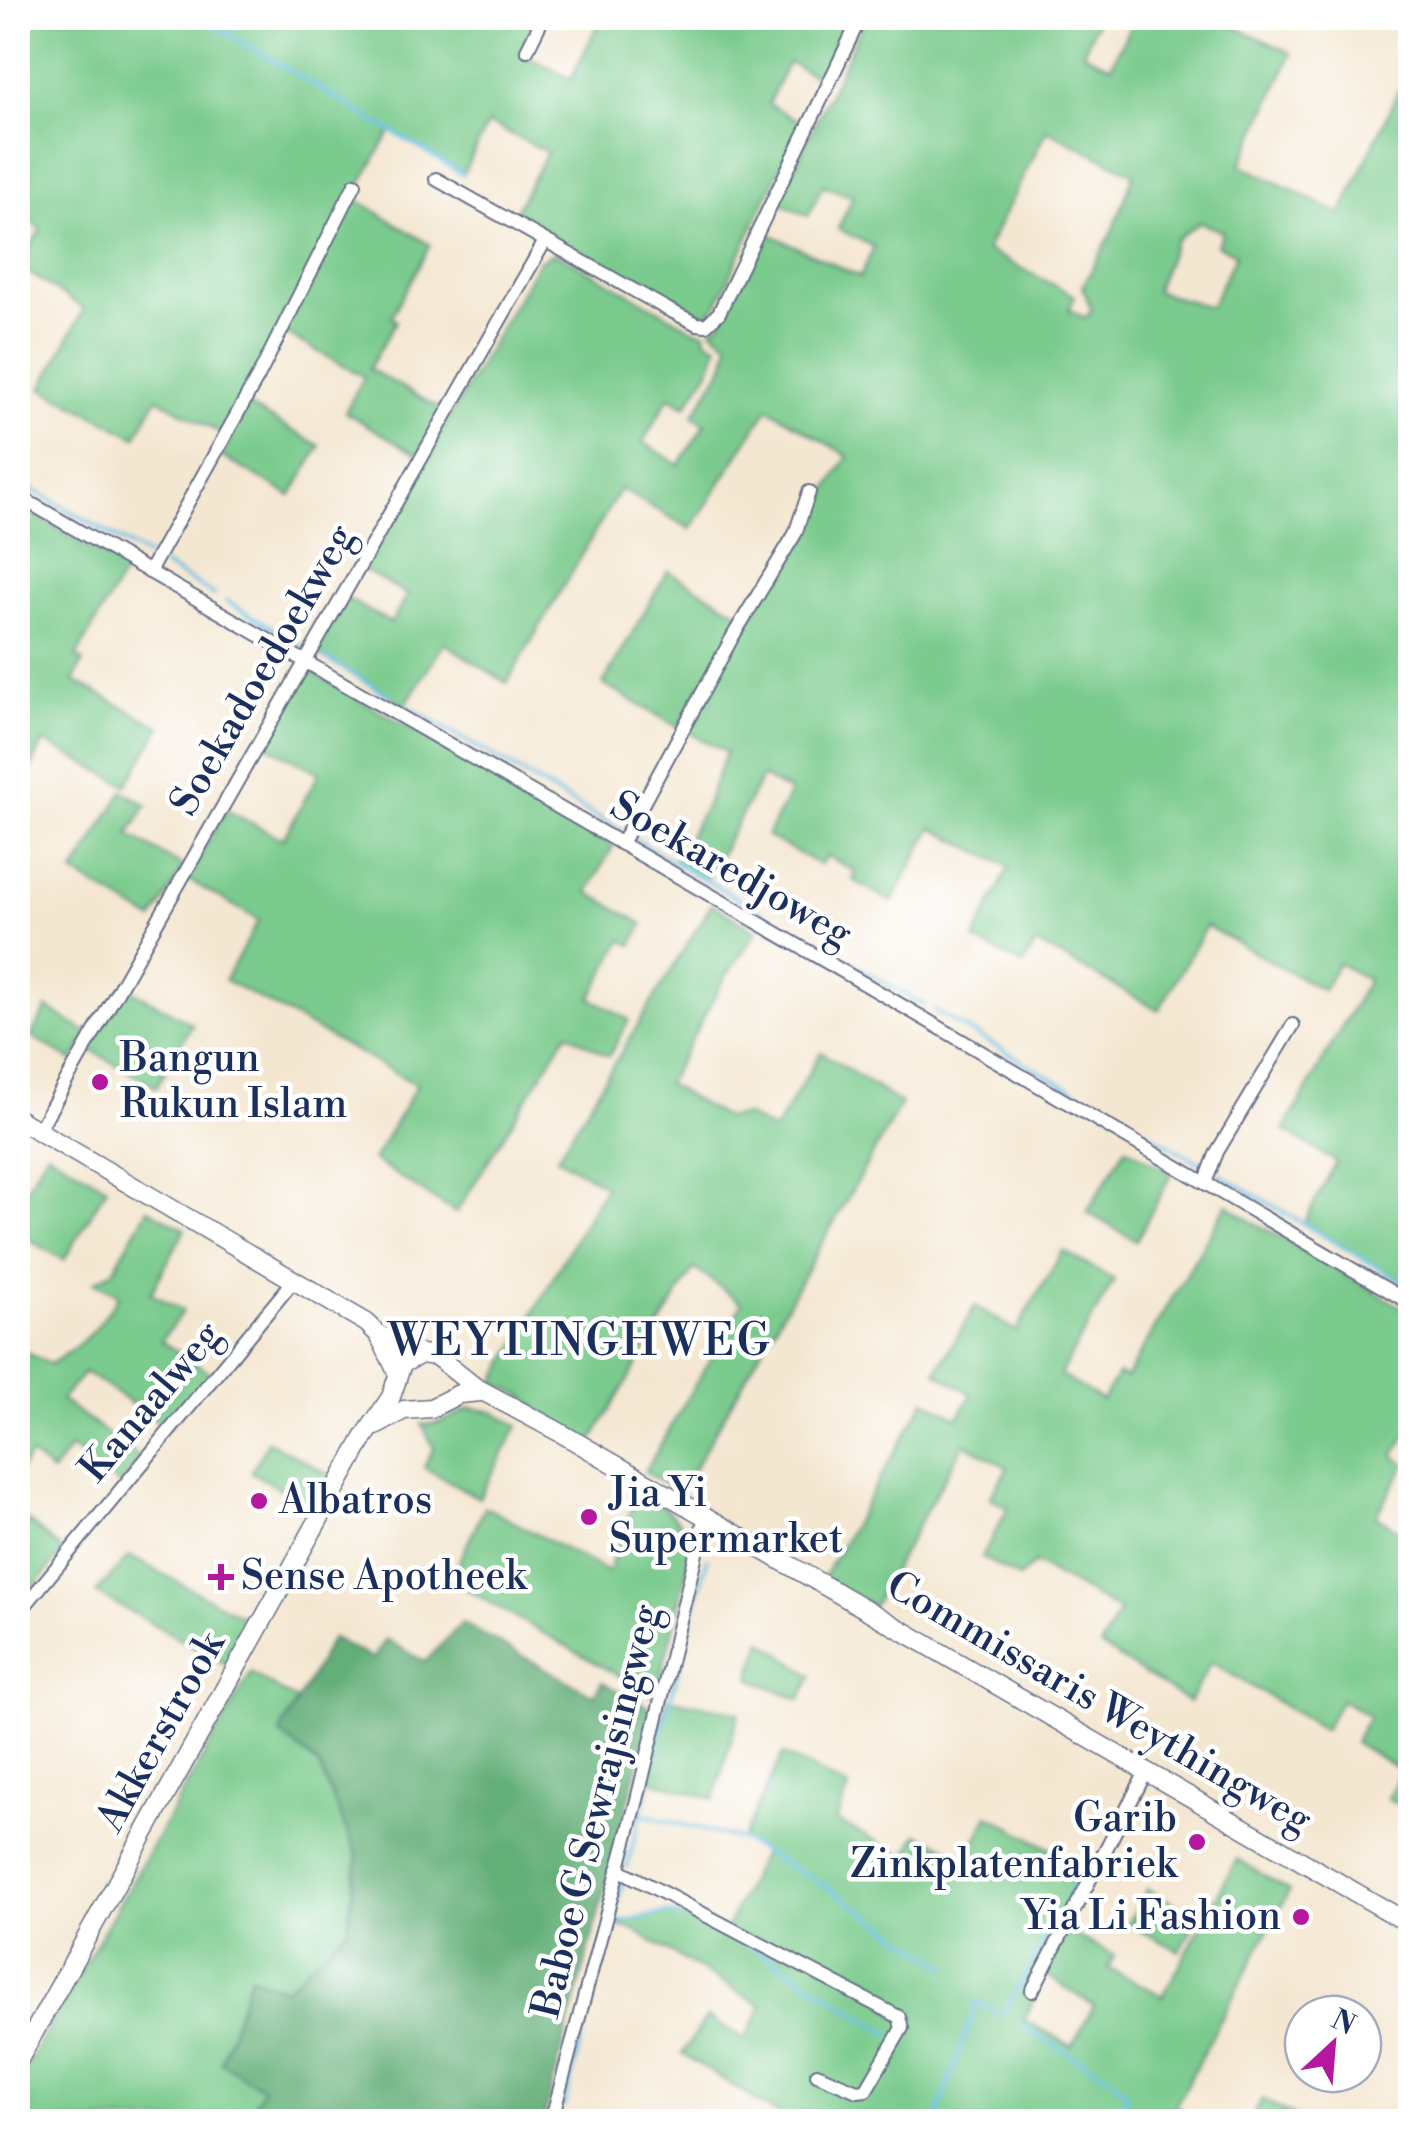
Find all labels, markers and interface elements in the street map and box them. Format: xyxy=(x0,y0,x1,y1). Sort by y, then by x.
street label: Soekadoedoekweg xyxy=(159,515,368,825)
street label: Soekaredjoweg xyxy=(601,781,861,960)
place label: Bangun Rukun Islam xyxy=(119,1034,347,1130)
marker: Bangun Rukun Islam xyxy=(89,1071,111,1093)
street label: Kanaalweg xyxy=(69,1311,234,1494)
district label: WEYTINGHWEG xyxy=(386,1313,772,1370)
place label: Jia Yi Supermarket xyxy=(607,1469,843,1565)
place label: Albatros xyxy=(278,1476,432,1526)
marker: Albatros xyxy=(248,1490,270,1512)
marker: Jia Yi Supermarket xyxy=(578,1506,600,1528)
place label: Sense Apotheek xyxy=(241,1552,529,1602)
street label: Commissaris Weythingweg xyxy=(877,1561,1321,1846)
marker: Sense Apotheek xyxy=(210,1566,232,1588)
street label: Baboe G Sewrajsingweg xyxy=(521,1599,674,2024)
street label: Akkerstrook xyxy=(85,1621,237,1842)
place label: Garib Zinkplatenfabriek xyxy=(850,1794,1179,1890)
marker: Garib Zinkplatenfabriek xyxy=(1186,1831,1208,1853)
place label: Yia Li Fashion xyxy=(1020,1892,1281,1942)
marker: Yia Li Fashion xyxy=(1290,1906,1312,1928)
north arrow xyxy=(1283,1994,1383,2094)
text: N xyxy=(1326,2002,1361,2043)

